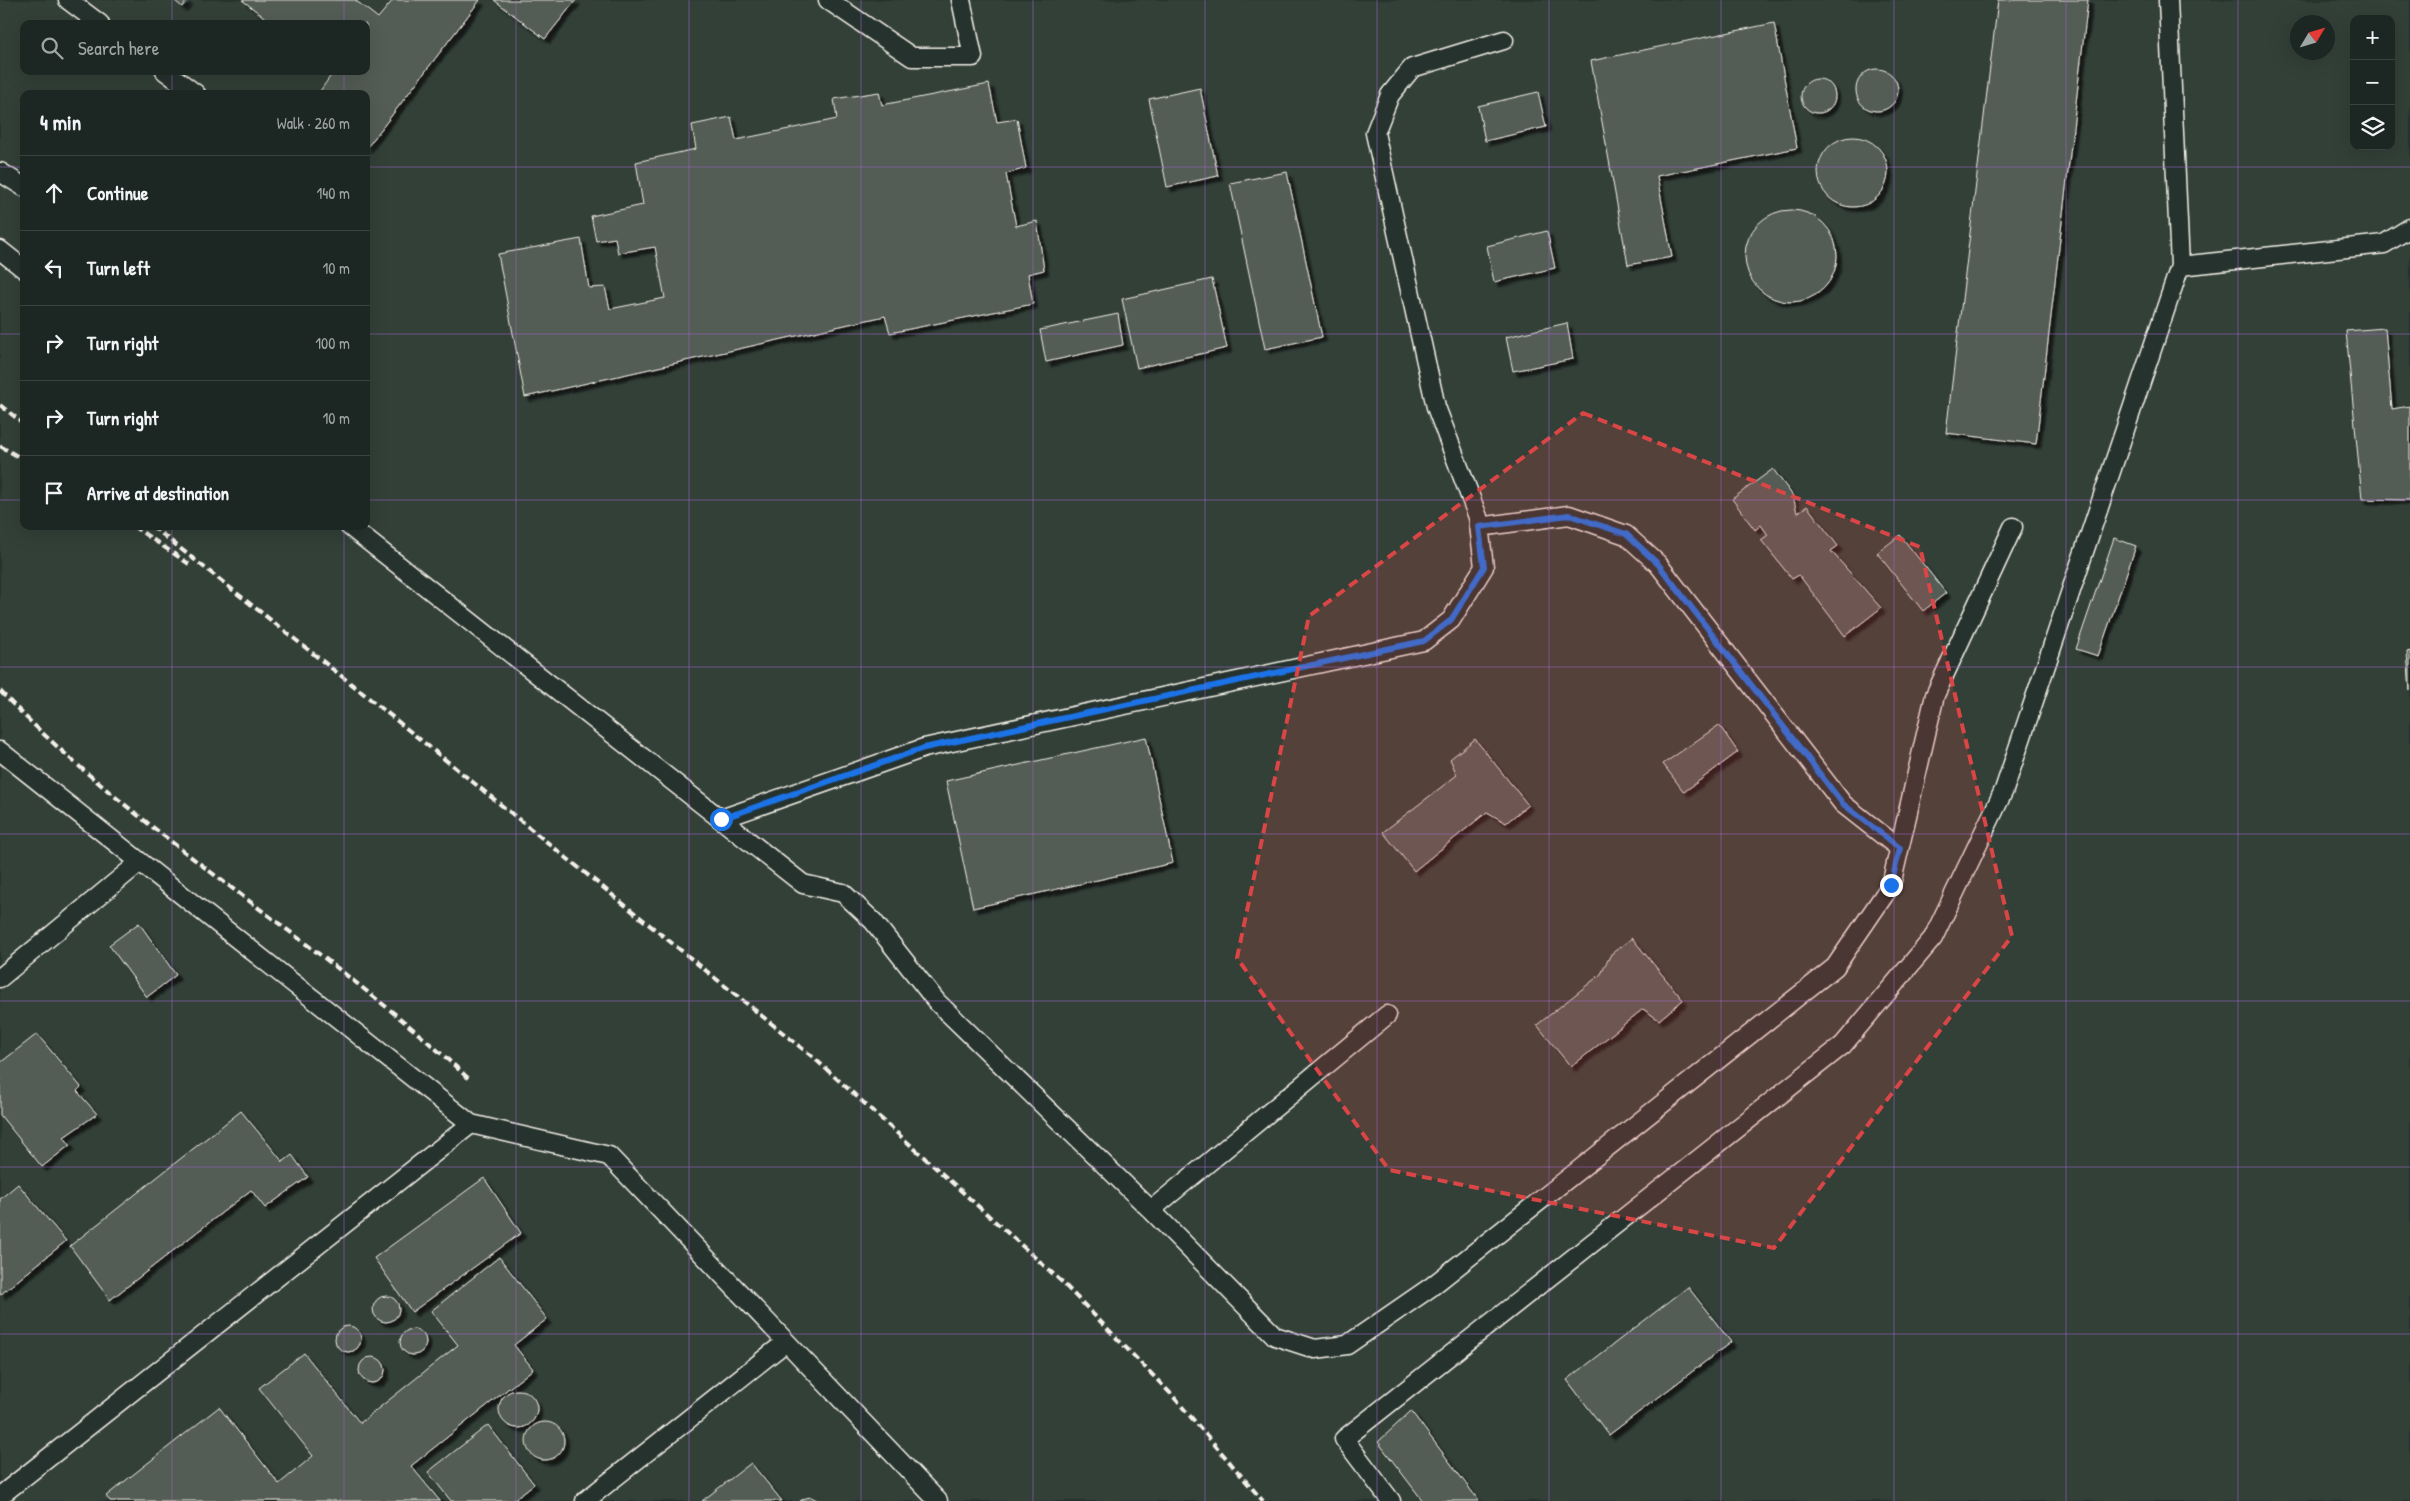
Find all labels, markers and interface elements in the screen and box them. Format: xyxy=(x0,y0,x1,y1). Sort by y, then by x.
north arrow xyxy=(2290,15,2335,60)
map controls xyxy=(2350,15,2395,150)
button: + xyxy=(2350,15,2395,60)
search box xyxy=(20,20,370,75)
icon: search xyxy=(38,34,66,62)
text: Search here xyxy=(78,35,159,61)
button: − xyxy=(2350,60,2395,105)
button: layers xyxy=(2350,105,2395,150)
text: 4 min xyxy=(40,108,81,137)
text: Walk · 260 m xyxy=(277,112,350,134)
icon: ahead xyxy=(40,179,68,207)
text: Continue xyxy=(87,180,148,206)
text: 140 m xyxy=(316,182,350,204)
icon: left xyxy=(40,254,68,282)
text: Turn left xyxy=(87,255,150,281)
text: 10 m xyxy=(322,257,350,279)
icon: right xyxy=(40,329,68,357)
text: Turn right xyxy=(87,330,158,356)
text: 100 m xyxy=(315,332,350,354)
icon: right xyxy=(40,404,68,432)
text: Turn right xyxy=(87,405,158,431)
text: 10 m xyxy=(322,407,350,429)
icon: arrive xyxy=(40,479,68,507)
text: Arrive at destination xyxy=(87,480,229,506)
route start xyxy=(710,808,733,831)
route end xyxy=(1880,874,1903,897)

